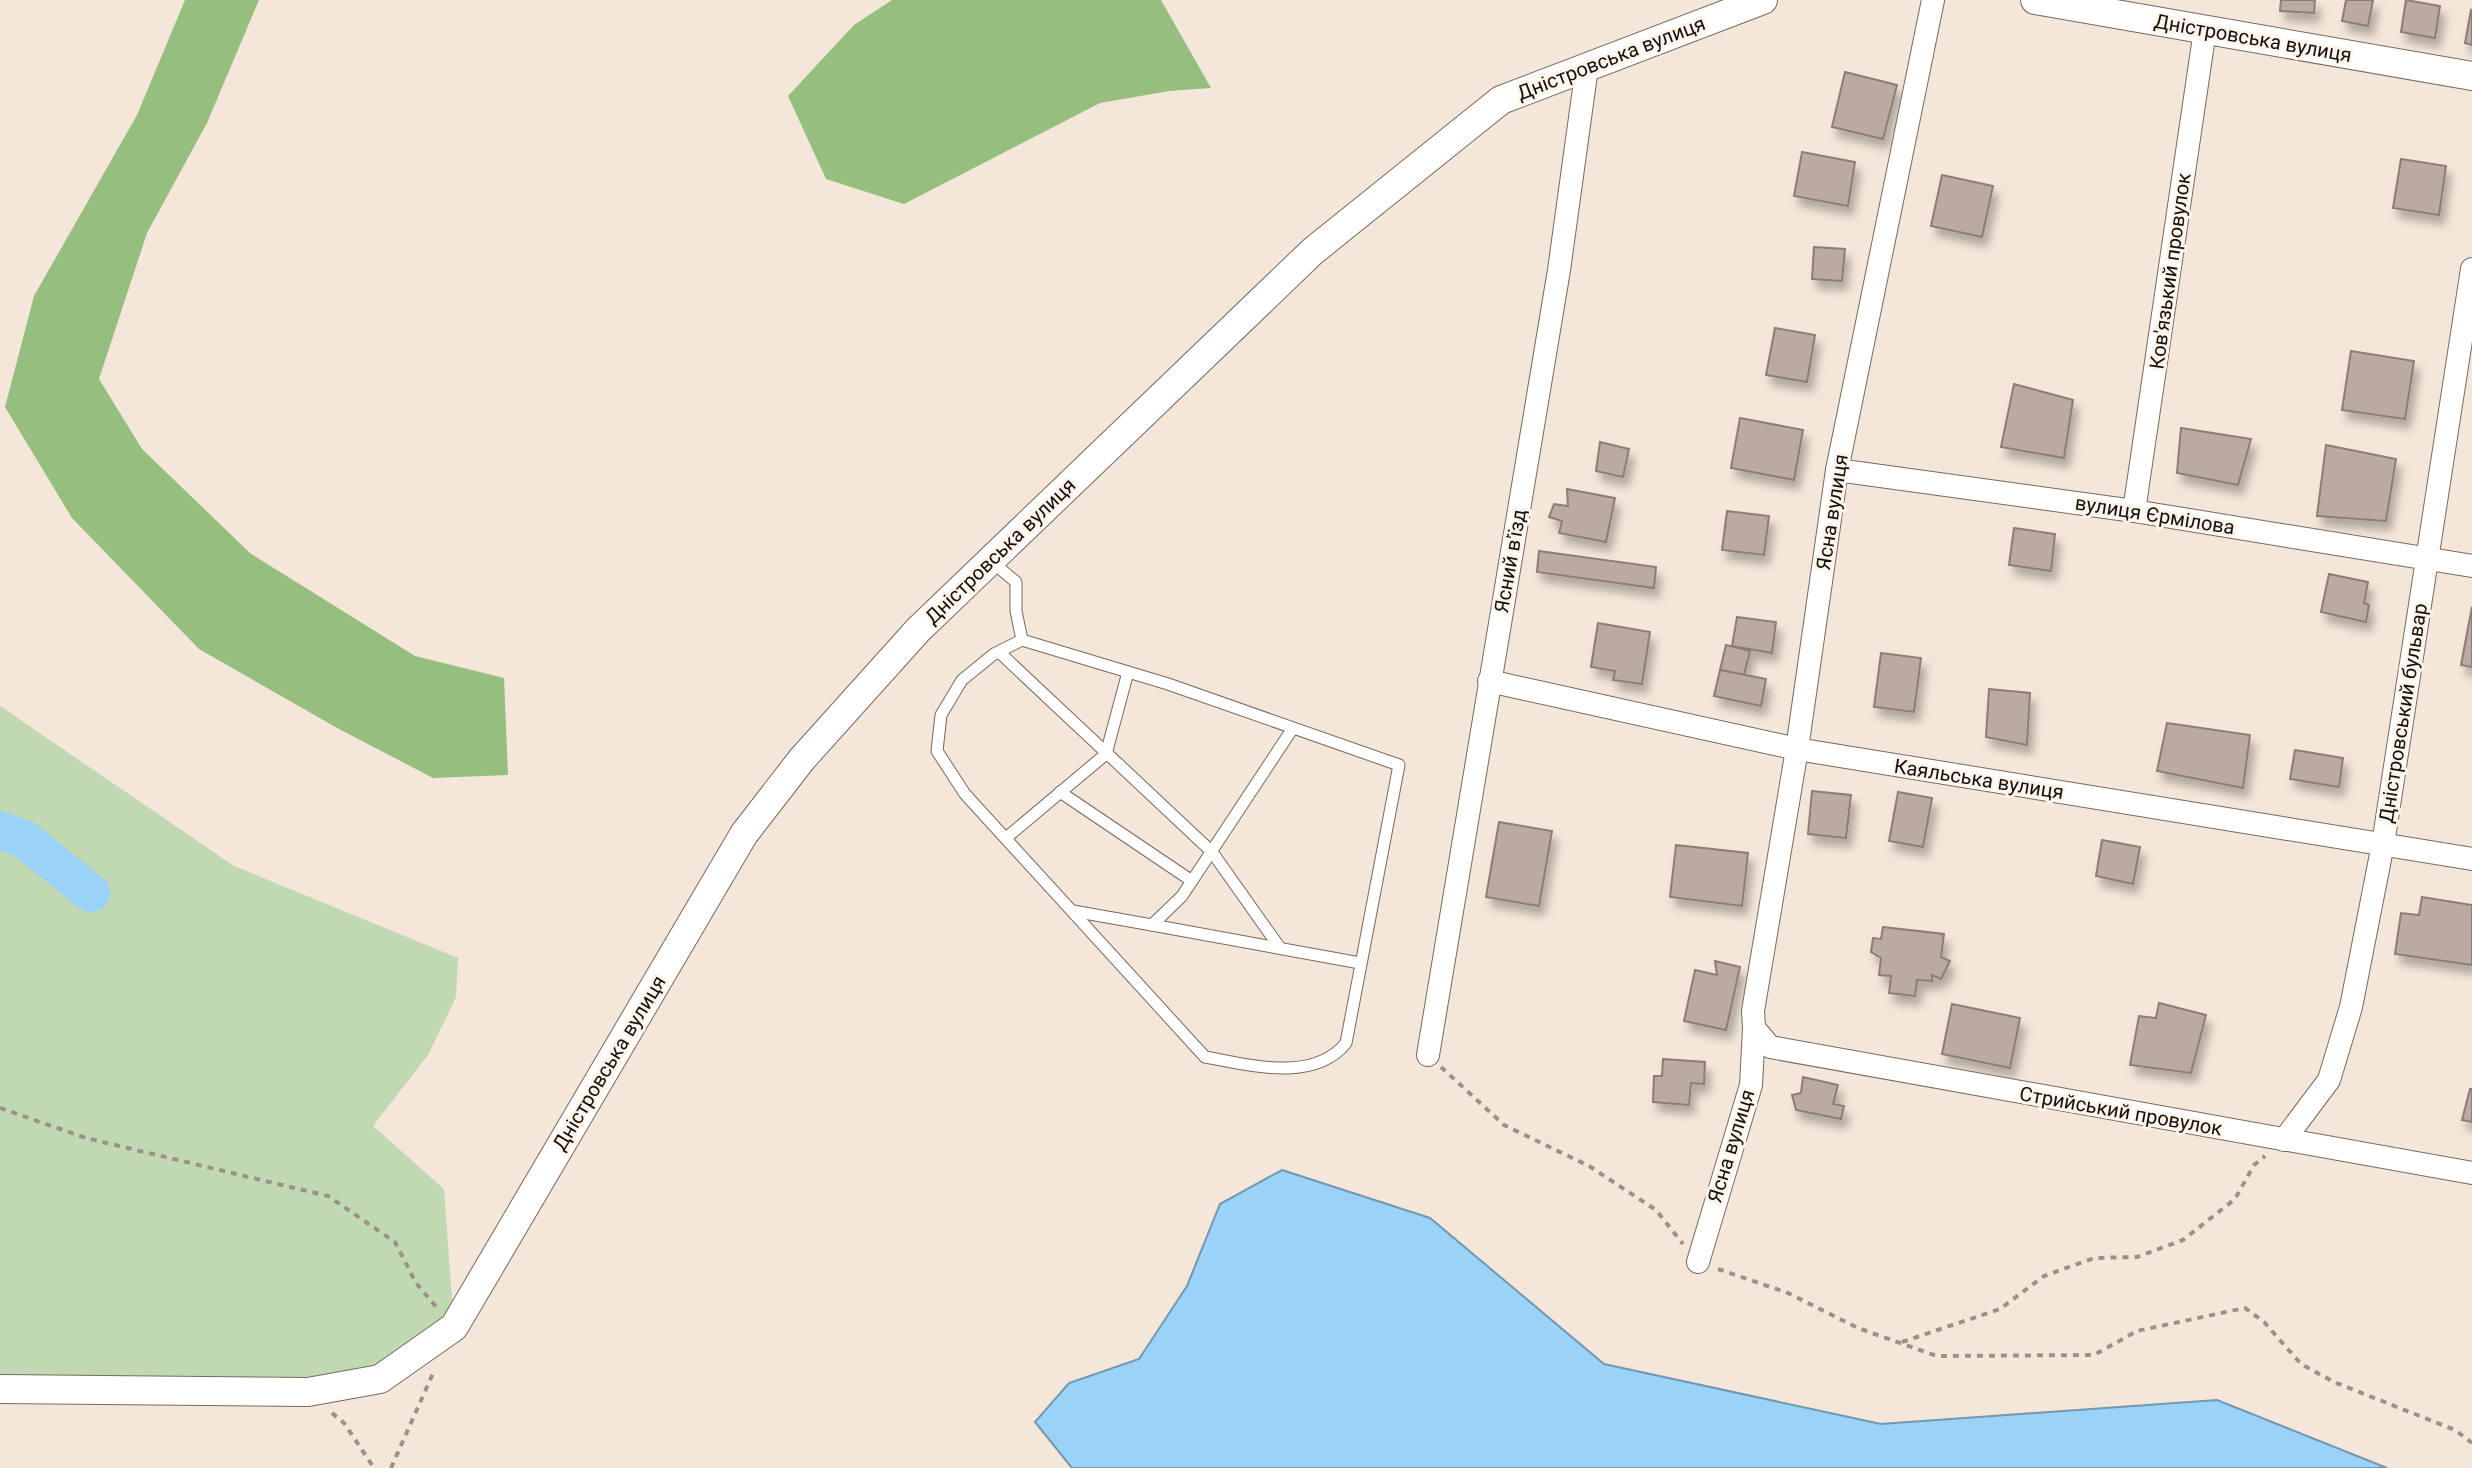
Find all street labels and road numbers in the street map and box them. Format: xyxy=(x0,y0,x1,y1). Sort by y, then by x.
street label: Дністровська вулиця xyxy=(2152,9,2354,67)
street label: Дністровська вулиця xyxy=(1513,11,1709,105)
street label: Ков'язький провулок xyxy=(2144,171,2196,371)
street label: Ясна вулиця xyxy=(1811,452,1853,572)
street label: Дністровська вулиця xyxy=(920,473,1080,629)
street label: вулиця Єрмілова xyxy=(2074,491,2236,539)
street label: Ясний в'їзд xyxy=(1489,507,1531,615)
street label: Дністровський бульвар xyxy=(2374,602,2432,824)
street label: Каяльська вулиця xyxy=(1892,754,2066,804)
street label: Дністровська вулиця xyxy=(547,971,671,1155)
street label: Стрийський провулок xyxy=(2018,1081,2224,1141)
street label: Ясна вулиця xyxy=(1702,1087,1760,1205)

